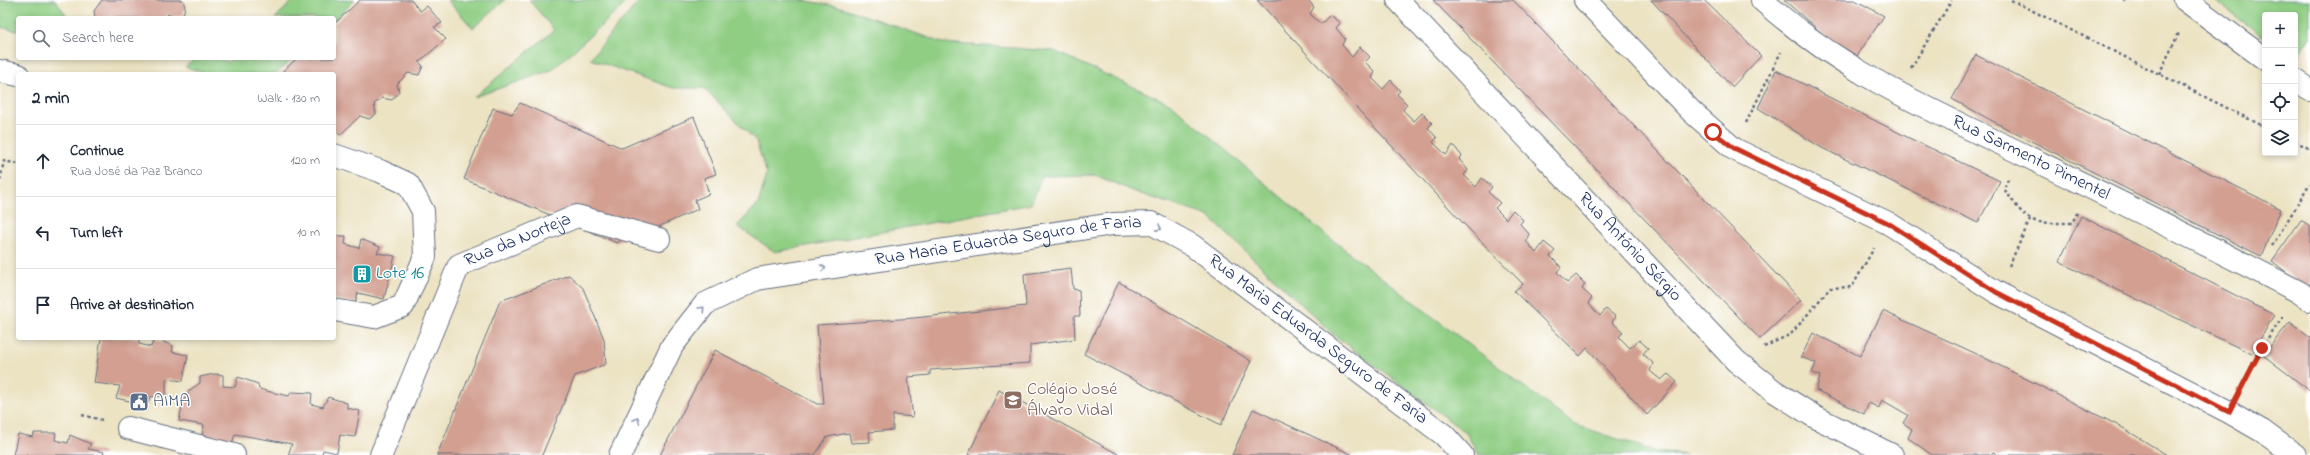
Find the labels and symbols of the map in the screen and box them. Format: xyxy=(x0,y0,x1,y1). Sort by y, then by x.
street label: Rua Sarmento Pimentel xyxy=(1947,109,2114,208)
route start xyxy=(1704,123,1722,141)
street label: Rua António Sérgio xyxy=(1572,187,1688,308)
street label: Rua da Norteja xyxy=(460,207,575,274)
street label: Rua Maria Eduarda Seguro de Faria xyxy=(873,210,1142,274)
one-way arrow xyxy=(1155,223,1162,230)
street label: Rua Maria Eduarda Seguro de Faria xyxy=(1202,248,1433,431)
place label: Lote 16 xyxy=(376,261,424,287)
building icon: Lote 16 xyxy=(351,263,373,285)
one-way arrow xyxy=(820,264,826,273)
one-way arrow xyxy=(698,306,705,313)
route end xyxy=(2253,339,2271,357)
place label: Colégio José Álvaro Vidal xyxy=(1027,377,1118,424)
place label: AIMA xyxy=(153,389,190,415)
school or university icon: Colégio José Álvaro Vidal xyxy=(1002,389,1024,411)
public building icon: AIMA xyxy=(128,391,150,413)
one-way arrow xyxy=(632,416,640,424)

